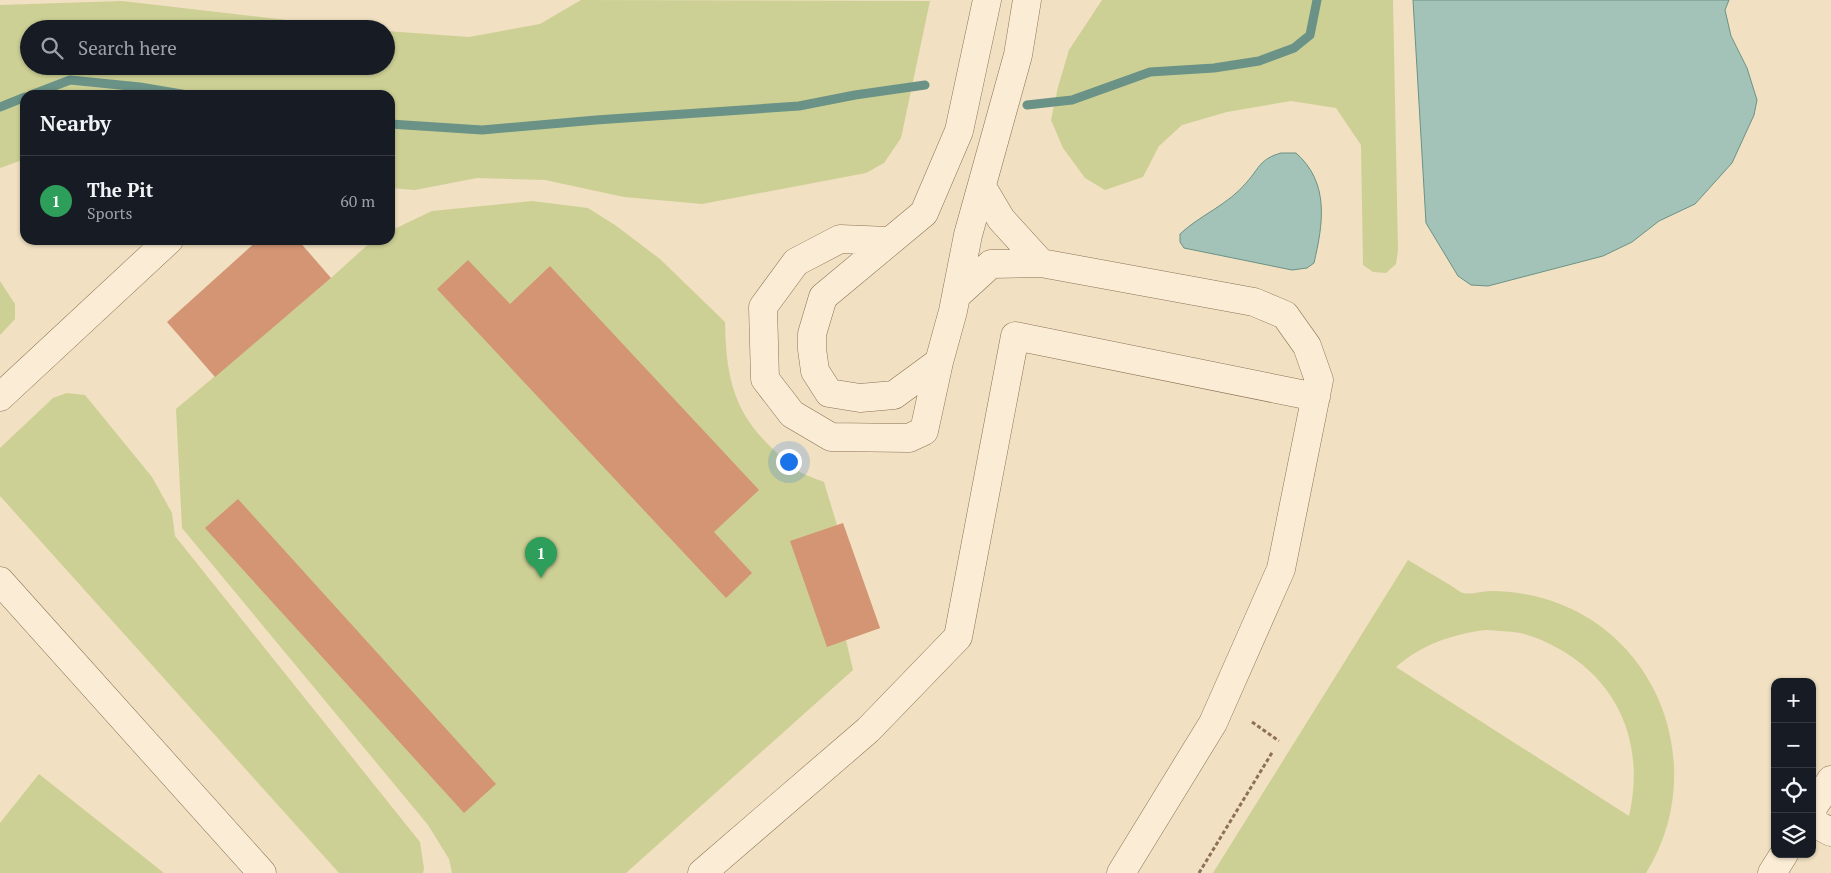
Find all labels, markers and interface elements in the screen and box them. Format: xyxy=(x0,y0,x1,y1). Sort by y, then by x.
search box xyxy=(20,20,395,75)
icon: search xyxy=(38,34,66,62)
text: Search here xyxy=(78,35,177,60)
text: Nearby xyxy=(40,109,111,137)
text: The Pit xyxy=(87,177,153,202)
text: 1 xyxy=(51,190,61,212)
text: 60 m xyxy=(340,190,375,212)
text: Sports xyxy=(87,202,133,224)
your location xyxy=(776,449,802,475)
pin: 1 xyxy=(525,537,557,578)
map controls xyxy=(1771,678,1816,858)
button: + xyxy=(1771,678,1816,723)
button: − xyxy=(1771,723,1816,768)
button: locate xyxy=(1771,768,1816,813)
button: layers xyxy=(1771,813,1816,858)

